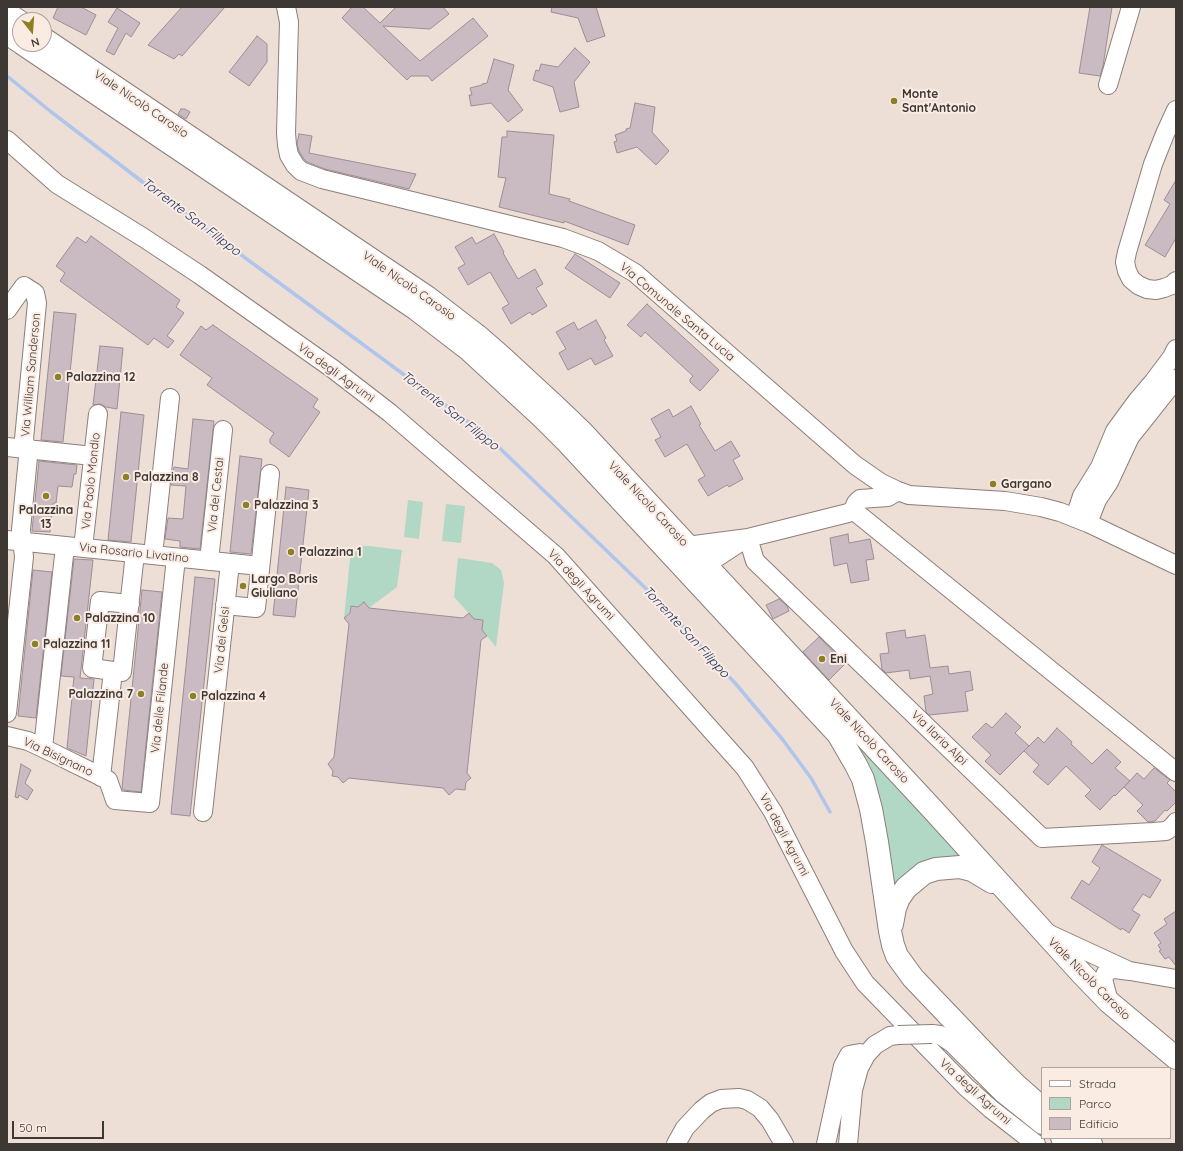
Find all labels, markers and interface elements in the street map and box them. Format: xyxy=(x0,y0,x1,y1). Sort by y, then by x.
north arrow xyxy=(12,12,52,52)
text: N xyxy=(29,35,41,50)
street label: Viale Nicolò Carosio xyxy=(91,67,191,141)
place label: Monte Sant'Antonio xyxy=(902,87,976,115)
marker: Monte Sant'Antonio xyxy=(889,96,899,106)
water label: Torrente San Filippo xyxy=(138,175,244,259)
street label: Viale Nicolò Carosio xyxy=(360,248,458,324)
street label: Via Comunale Santa Lucia xyxy=(617,260,737,364)
street label: Via William Sanderson xyxy=(18,312,44,438)
street label: Via degli Agrumi xyxy=(295,340,377,406)
water label: Torrente San Filippo xyxy=(398,368,502,454)
place label: Palazzina 12 xyxy=(66,370,135,384)
marker: Palazzina 12 xyxy=(53,372,63,382)
street label: Via Paolo Mondio xyxy=(79,432,103,530)
street label: Via dei Cestai xyxy=(205,457,227,533)
street label: Viale Nicolò Carosio xyxy=(605,459,691,549)
place label: Palazzina 8 xyxy=(134,470,199,484)
marker: Palazzina 8 xyxy=(121,472,131,482)
place label: Gargano xyxy=(1001,477,1052,491)
marker: Gargano xyxy=(988,479,998,489)
marker: Palazzina 13 xyxy=(41,491,51,501)
place label: Palazzina 3 xyxy=(254,498,318,512)
marker: Palazzina 3 xyxy=(241,500,251,510)
place label: Palazzina 13 xyxy=(19,503,73,531)
street label: Via Rosario Livatino xyxy=(78,540,190,566)
place label: Palazzina 1 xyxy=(299,545,362,559)
marker: Palazzina 1 xyxy=(286,547,296,557)
street label: Via degli Agrumi xyxy=(545,547,617,623)
place label: Largo Boris Giuliano xyxy=(251,572,318,600)
marker: Largo Boris Giuliano xyxy=(238,581,248,591)
water label: Torrente San Filippo xyxy=(639,583,733,681)
street label: Via dei Gelsi xyxy=(211,606,233,674)
place label: Palazzina 10 xyxy=(85,611,155,625)
marker: Palazzina 10 xyxy=(72,613,82,623)
place label: Palazzina 11 xyxy=(43,637,110,651)
marker: Palazzina 11 xyxy=(30,639,40,649)
place label: Eni xyxy=(830,652,847,666)
marker: Eni xyxy=(817,654,827,664)
street label: Via delle Filande xyxy=(148,662,172,754)
place label: Palazzina 7 xyxy=(68,687,133,701)
marker: Palazzina 7 xyxy=(136,689,146,699)
place label: Palazzina 4 xyxy=(201,689,266,703)
marker: Palazzina 4 xyxy=(188,691,198,701)
street label: Viale Nicolò Carosio xyxy=(826,696,912,786)
street label: Via Ilaria Alpi xyxy=(908,708,970,768)
street label: Via Bisignano xyxy=(21,735,95,779)
street label: Via degli Agrumi xyxy=(756,791,812,879)
street label: Viale Nicolò Carosio xyxy=(1045,935,1133,1023)
street label: Via degli Agrumi xyxy=(936,1056,1014,1128)
legend xyxy=(1041,1067,1171,1139)
text: Strada xyxy=(1079,1076,1116,1091)
text: Parco xyxy=(1079,1096,1111,1111)
scale bar xyxy=(14,1113,106,1139)
text: Edificio xyxy=(1079,1116,1119,1131)
text: 50 m xyxy=(19,1120,47,1135)

